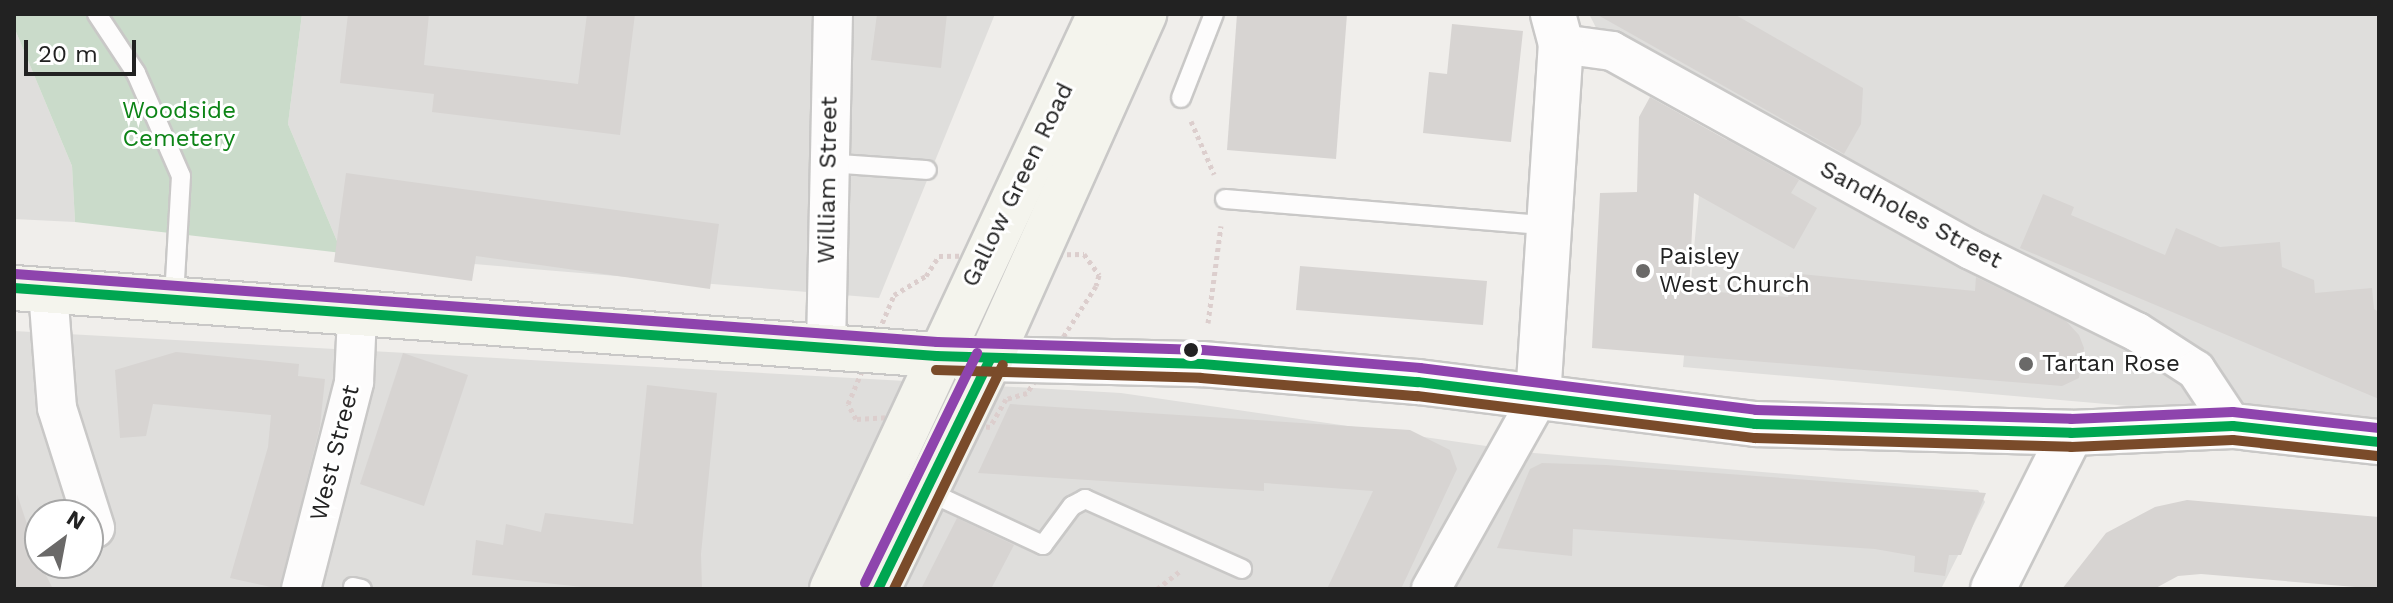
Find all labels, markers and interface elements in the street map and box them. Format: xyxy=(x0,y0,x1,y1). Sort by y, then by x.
scale bar xyxy=(28,24,140,74)
text: 20 m xyxy=(38,40,98,68)
street label: Gallow Green Road xyxy=(956,78,1080,292)
street label: William Street xyxy=(812,96,844,264)
park label: Woodside Cemetery xyxy=(122,97,236,153)
street label: Sandholes Street xyxy=(1815,155,2007,275)
place label: Paisley West Church xyxy=(1659,243,1810,299)
marker: Paisley West Church xyxy=(1634,262,1652,280)
unlabelled marker xyxy=(1183,342,1199,358)
place label: Tartan Rose xyxy=(2042,350,2180,378)
marker: Tartan Rose xyxy=(2017,355,2035,373)
street label: West Street xyxy=(304,382,366,524)
north arrow xyxy=(24,499,104,579)
text: N xyxy=(62,505,89,535)

